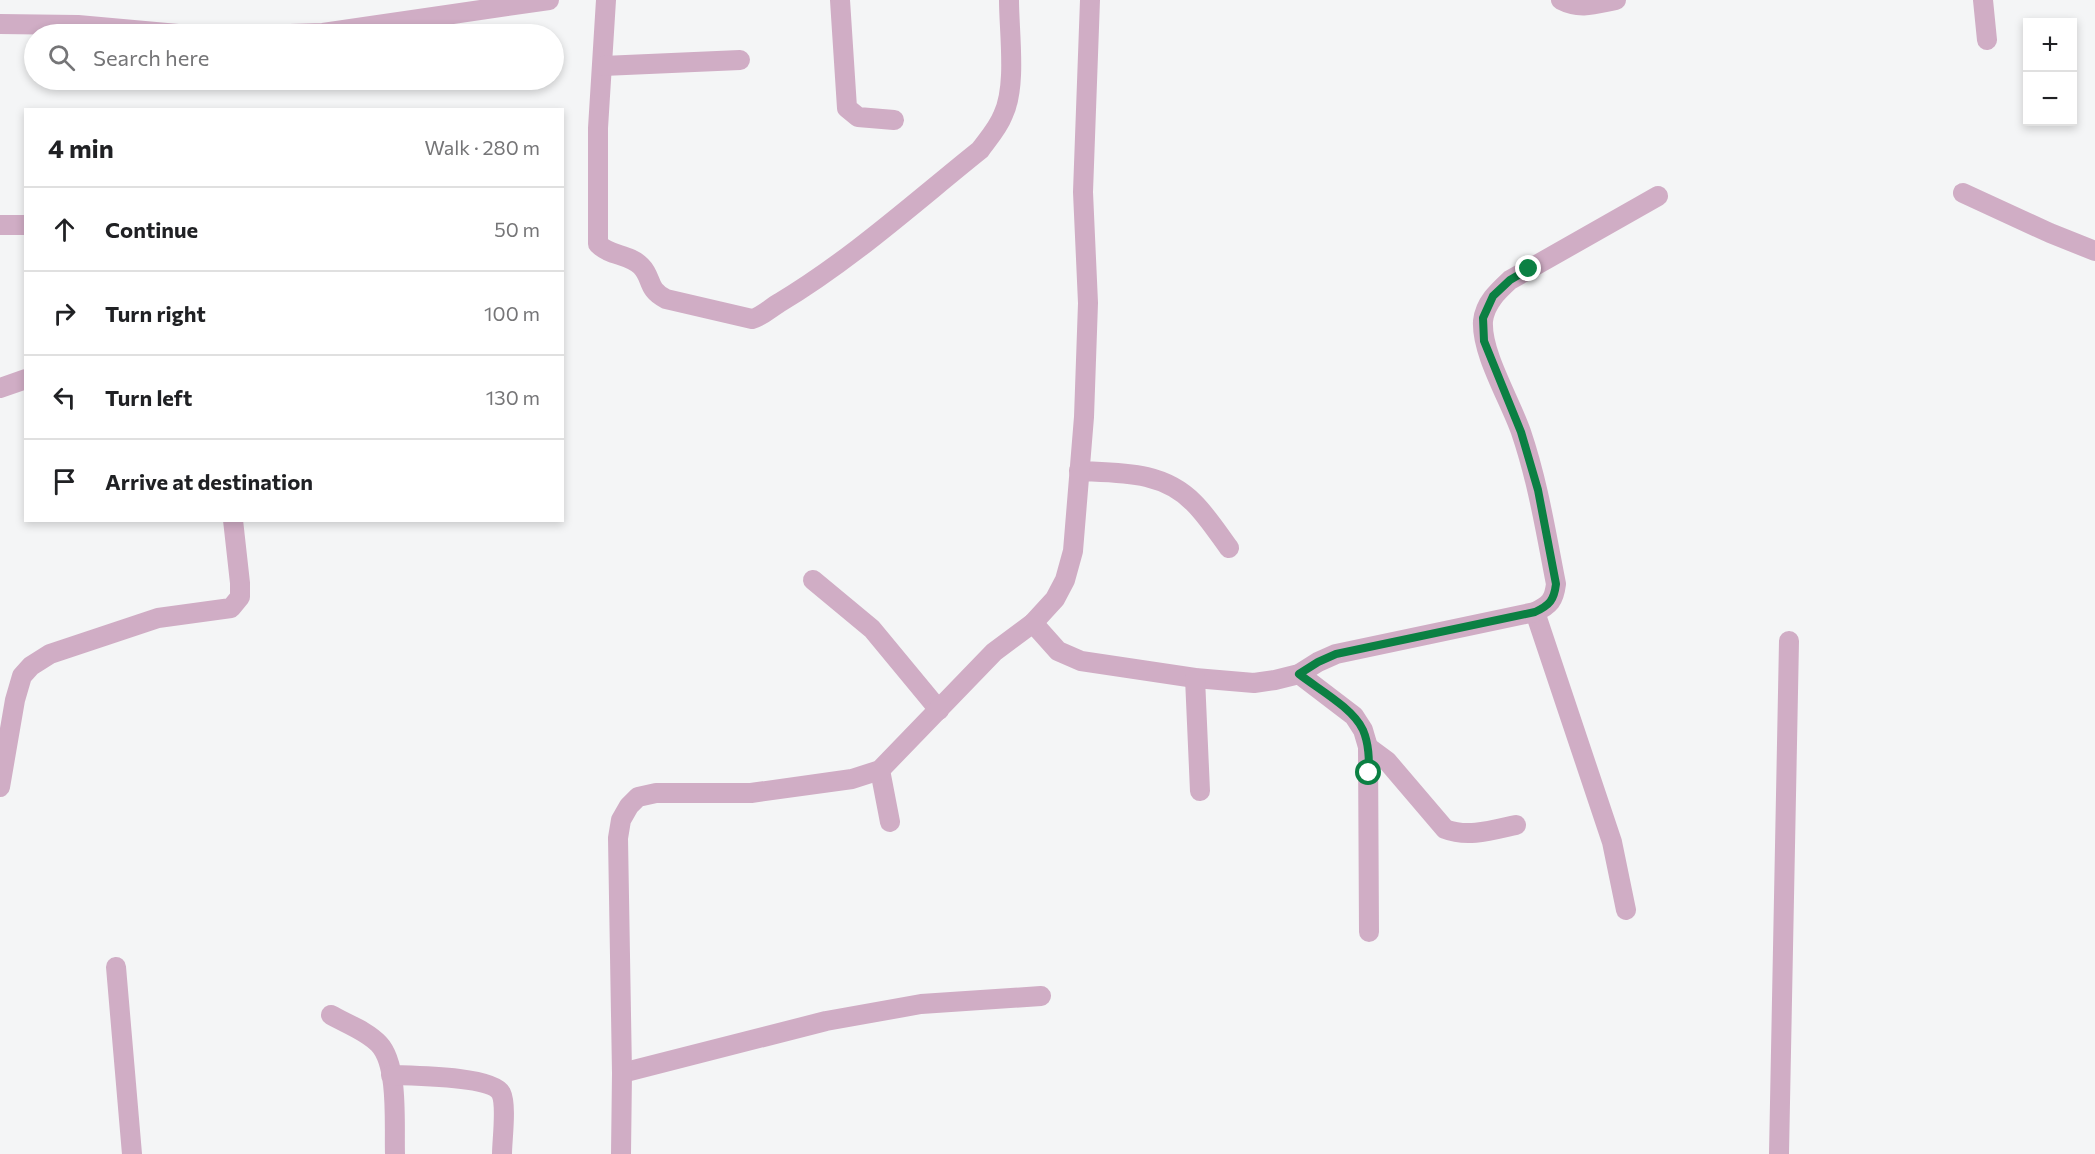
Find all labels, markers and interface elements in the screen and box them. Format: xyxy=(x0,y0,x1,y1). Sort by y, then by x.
map controls xyxy=(2023,18,2077,126)
button: + xyxy=(2023,18,2077,72)
search box xyxy=(24,24,564,90)
icon: search xyxy=(45,41,78,74)
text: Search here xyxy=(93,44,209,71)
button: − xyxy=(2023,72,2077,126)
text: 4 min xyxy=(48,132,114,163)
text: Walk · 280 m xyxy=(424,135,540,159)
icon: ahead xyxy=(48,213,81,246)
text: Continue xyxy=(105,216,198,243)
text: 50 m xyxy=(494,217,540,241)
route end xyxy=(1515,255,1541,281)
icon: right xyxy=(48,297,81,330)
text: Turn right xyxy=(105,300,206,327)
text: 100 m xyxy=(484,301,540,325)
icon: left xyxy=(48,381,81,414)
text: Turn left xyxy=(105,384,192,411)
text: 130 m xyxy=(486,385,540,409)
icon: arrive xyxy=(48,465,81,498)
text: Arrive at destination xyxy=(105,468,313,495)
route start xyxy=(1355,759,1381,785)

